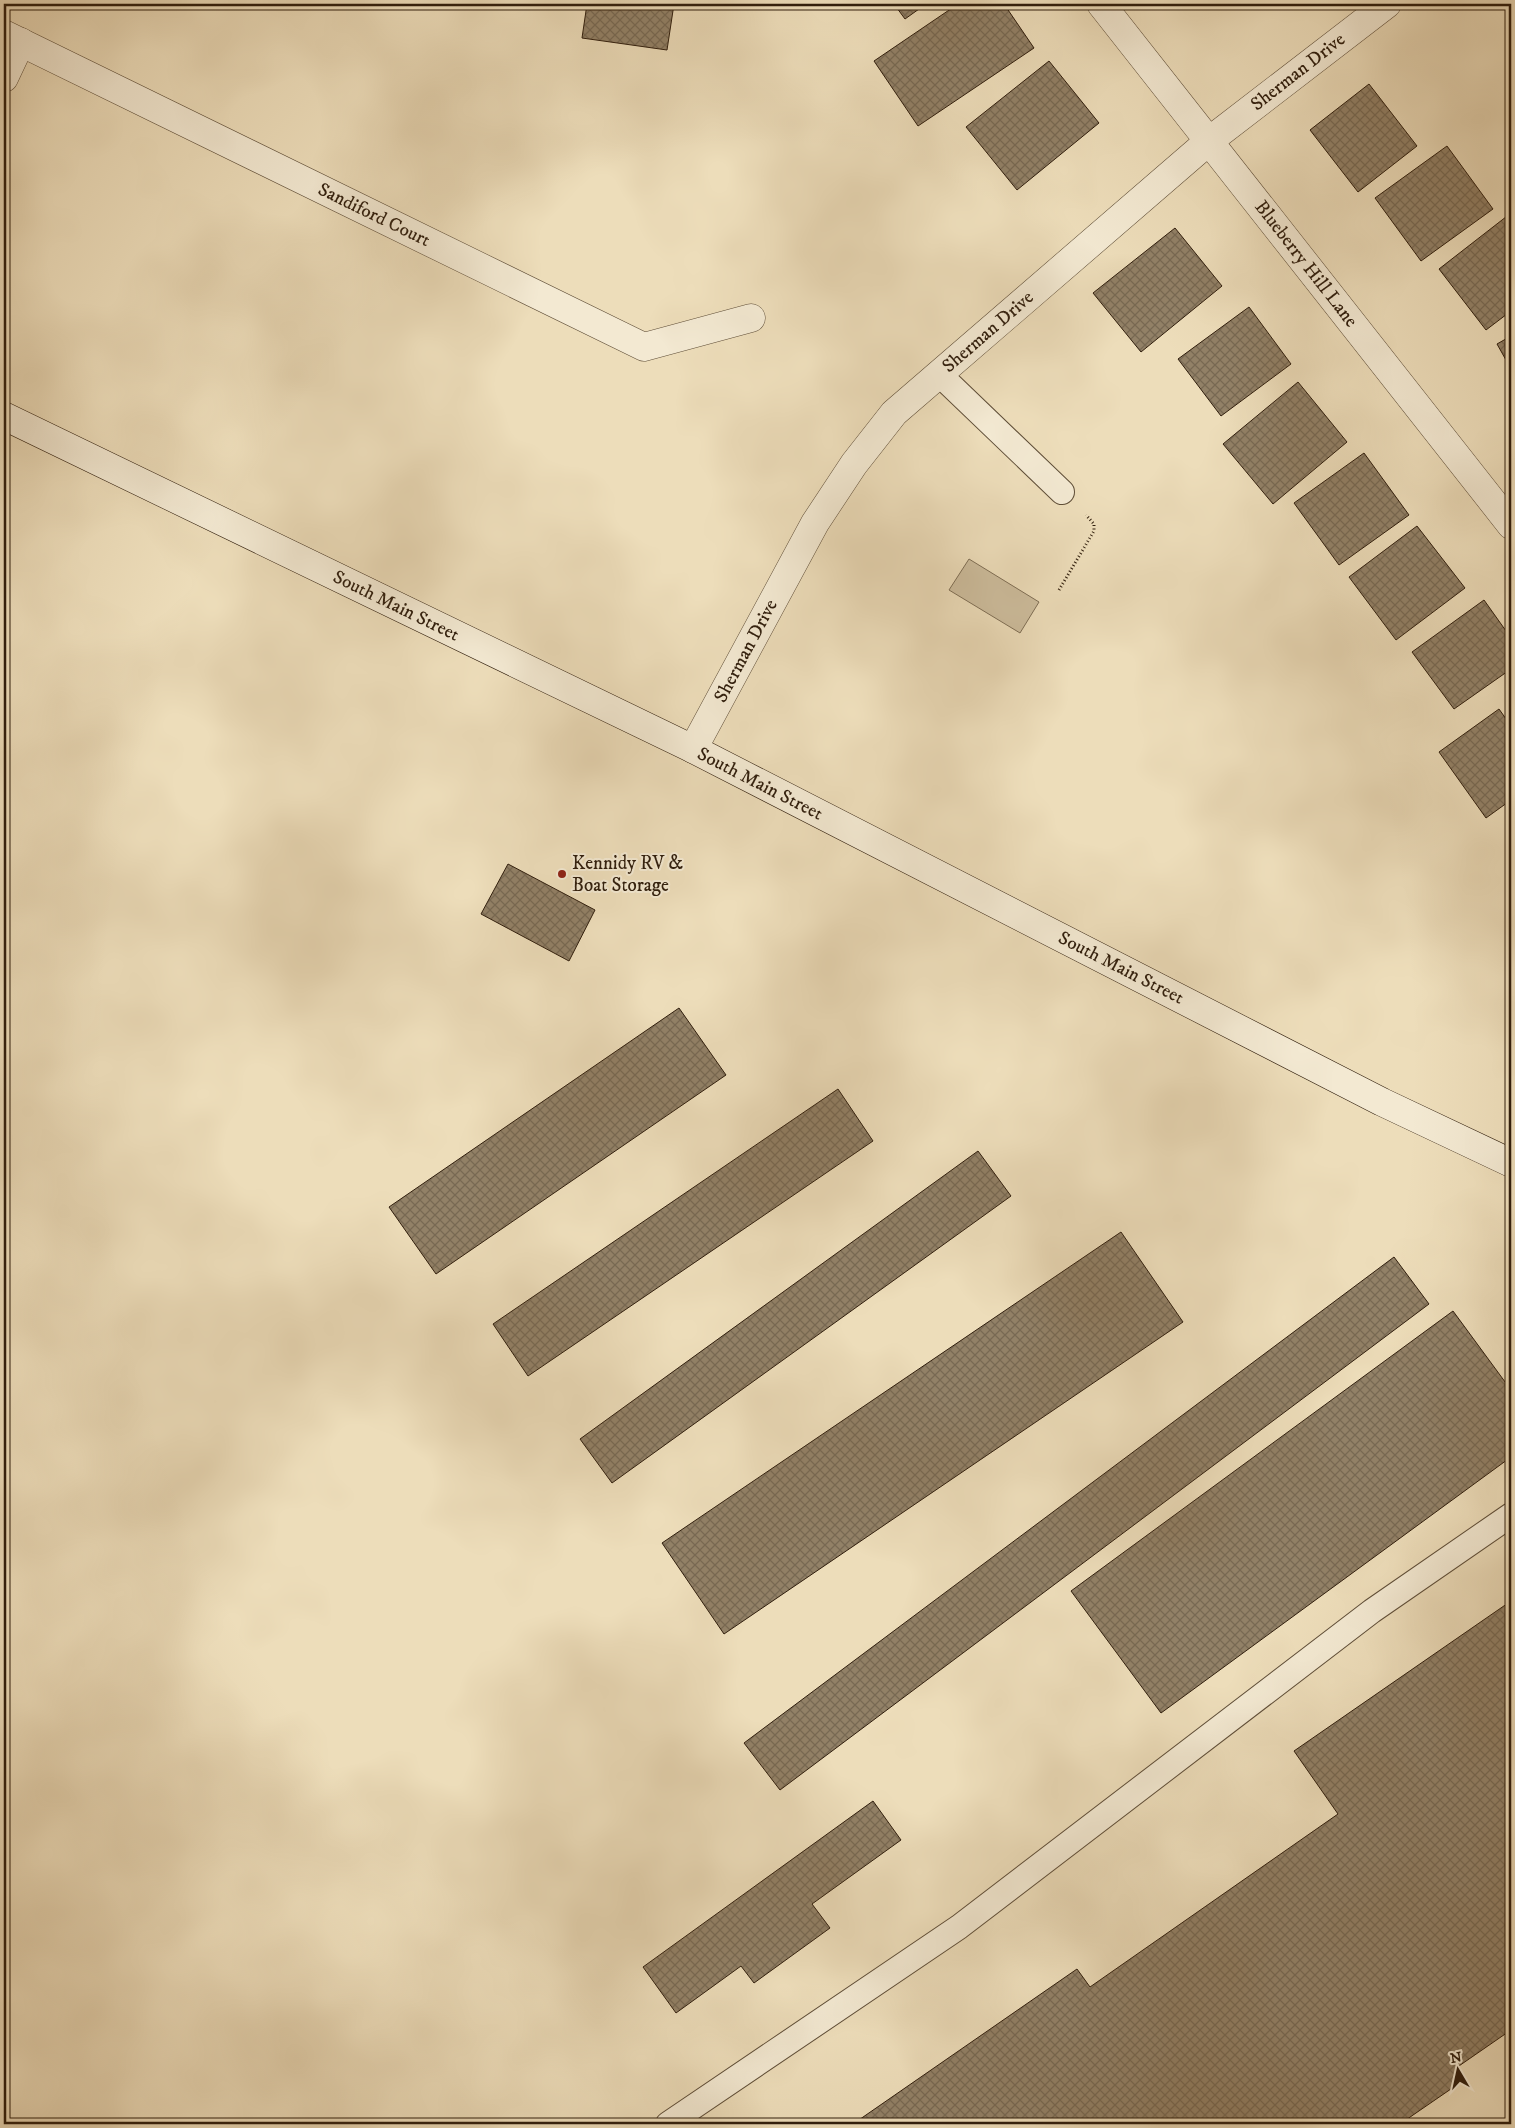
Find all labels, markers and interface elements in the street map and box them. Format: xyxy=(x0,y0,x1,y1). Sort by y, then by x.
street label: Sherman Drive xyxy=(1246,28,1350,116)
street label: Sandiford Court xyxy=(314,178,434,252)
street label: Blueberry Hill Lane xyxy=(1249,196,1363,332)
street label: Sherman Drive xyxy=(938,286,1038,378)
street label: South Main Street xyxy=(329,565,463,647)
street label: Sherman Drive xyxy=(709,595,783,706)
street label: South Main Street xyxy=(693,742,827,826)
place label: Kennidy RV & Boat Storage xyxy=(572,852,684,897)
marker: Kennidy RV & Boat Storage xyxy=(556,868,568,880)
street label: South Main Street xyxy=(1054,926,1188,1010)
north arrow xyxy=(1432,2046,1482,2096)
text: N xyxy=(1449,2048,1464,2068)

